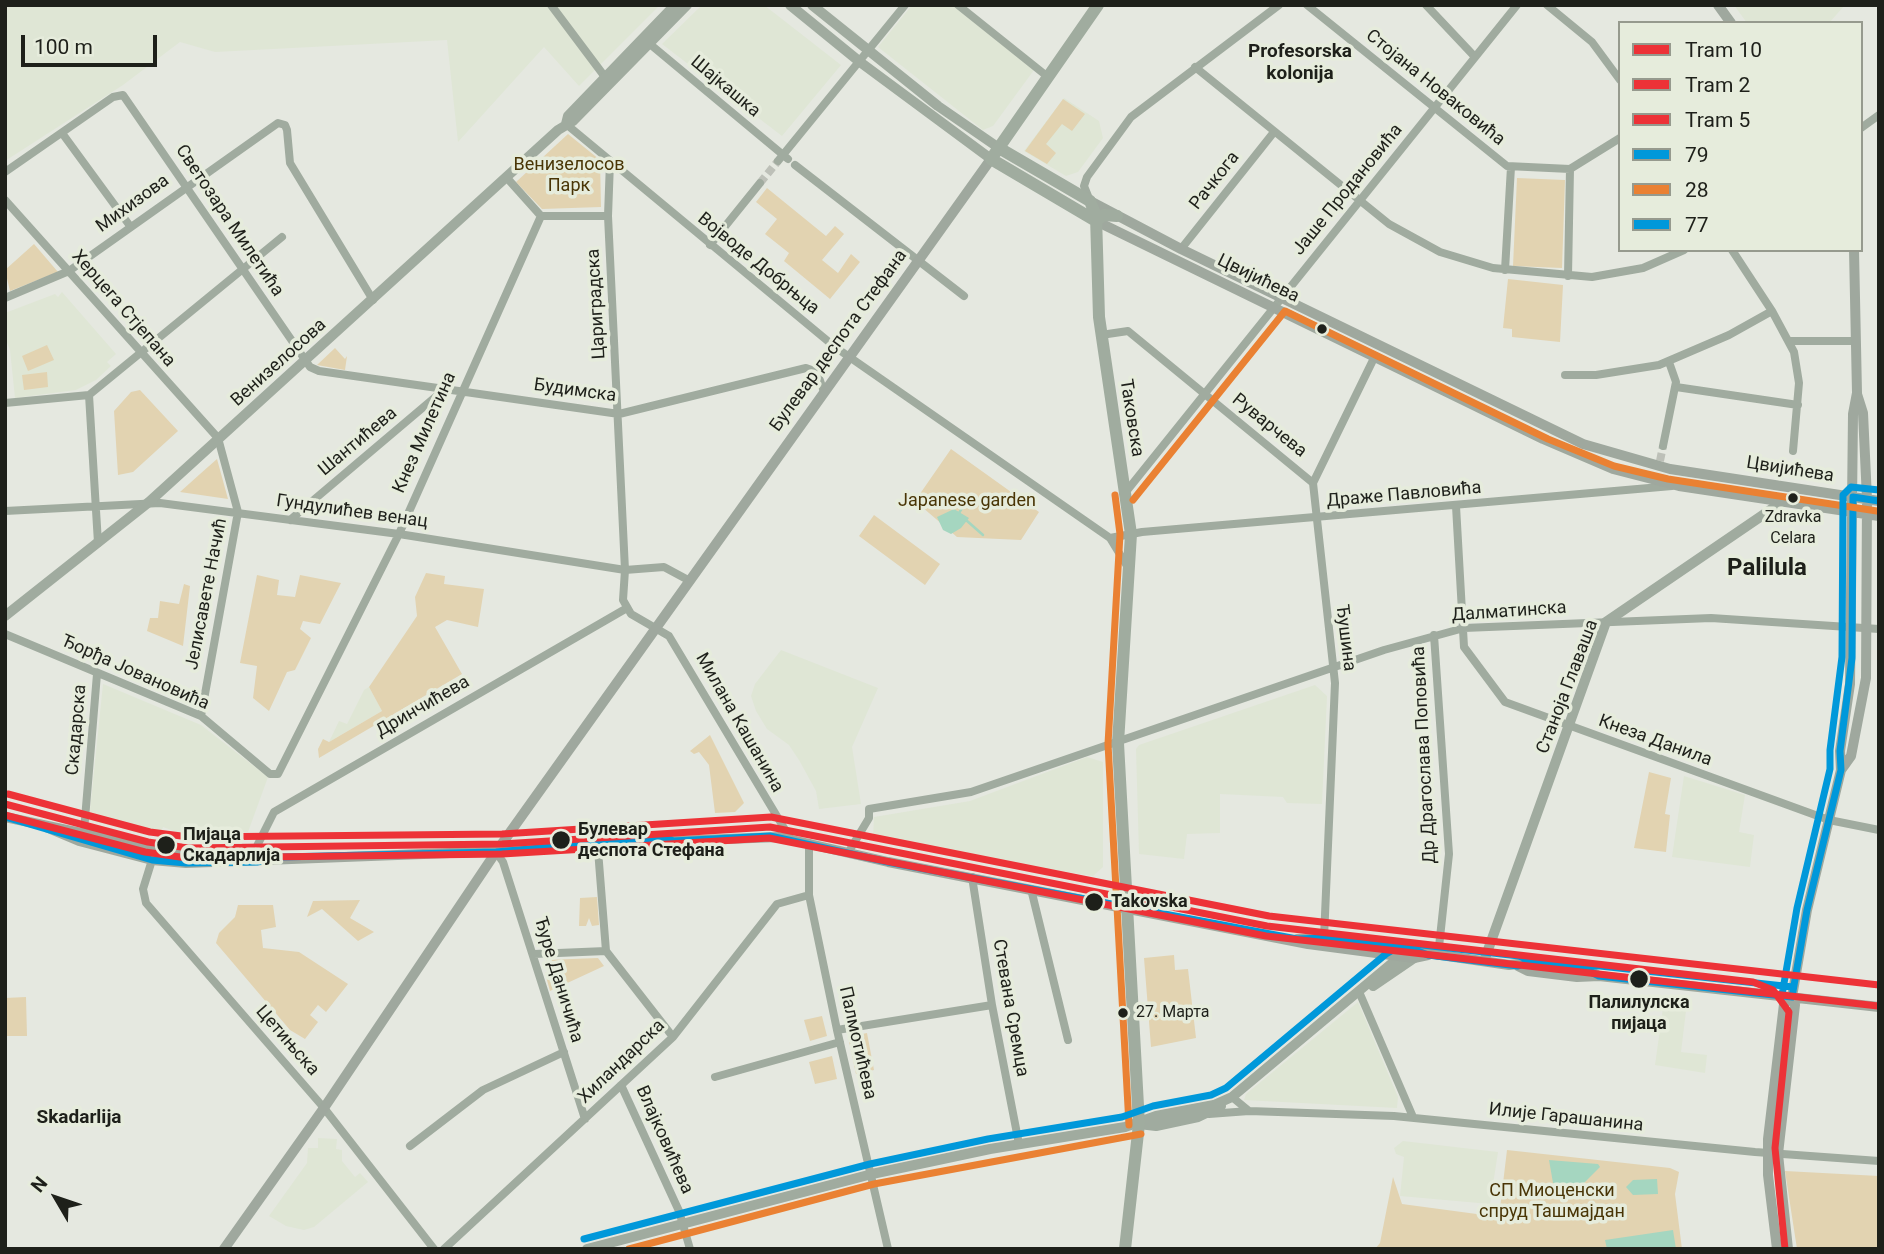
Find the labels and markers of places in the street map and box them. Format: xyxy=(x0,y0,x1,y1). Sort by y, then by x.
unlabelled marker xyxy=(1315,322,1329,336)
marker: Zdravka Celara xyxy=(1786,491,1800,505)
place label: Zdravka Celara xyxy=(1765,508,1821,546)
place label: Булевар деспота Стефана xyxy=(578,819,724,862)
place label: Пијаца Скадарлија xyxy=(183,824,280,866)
marker: Булевар деспота Стефана xyxy=(550,829,572,851)
marker: Пијаца Скадарлија xyxy=(155,834,177,856)
marker: Takovska xyxy=(1083,891,1105,913)
place label: Takovska xyxy=(1111,891,1188,913)
marker: Палилулска пијаца xyxy=(1628,968,1650,990)
place label: Палилулска пијаца xyxy=(1588,992,1690,1034)
place label: 27. Марта xyxy=(1136,1003,1209,1023)
marker: 27. Марта xyxy=(1116,1006,1130,1020)

